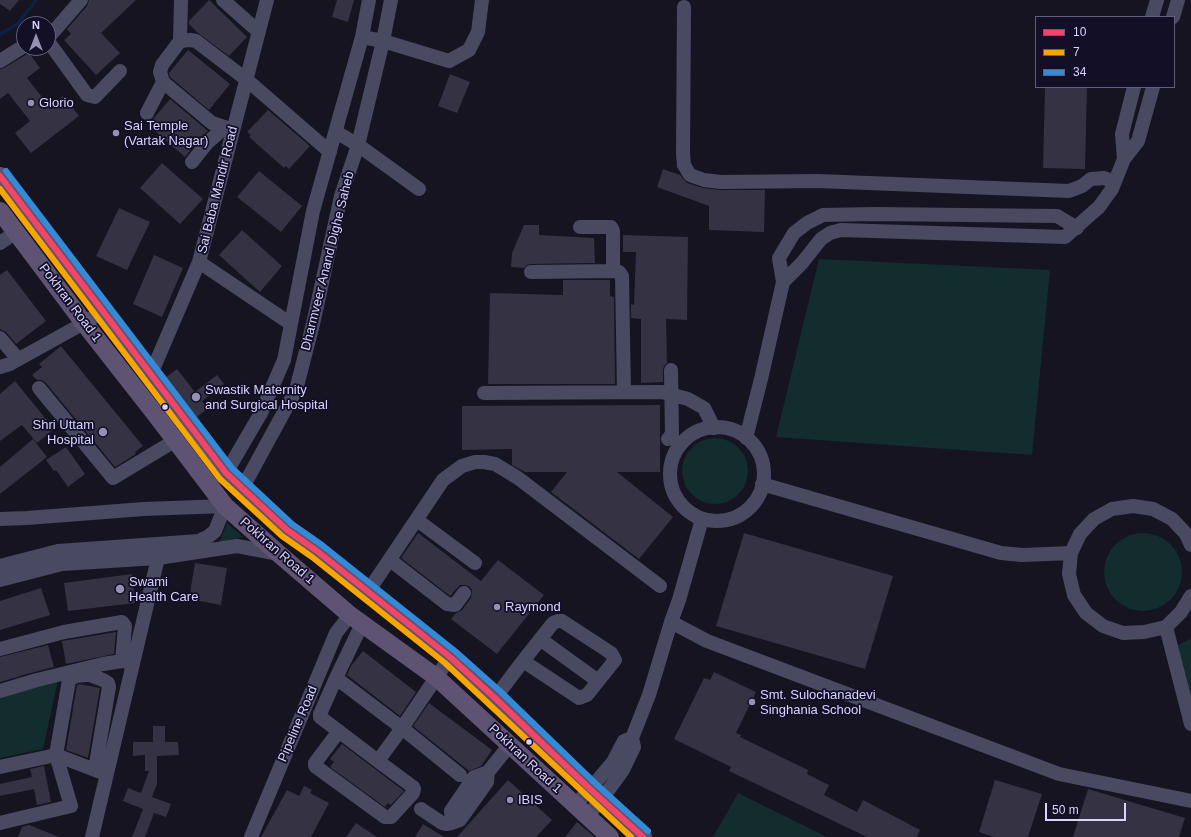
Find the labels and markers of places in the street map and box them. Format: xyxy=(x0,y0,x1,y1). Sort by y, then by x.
place label: Glorio xyxy=(39,95,74,111)
marker: Glorio xyxy=(26,98,36,108)
place label: Sai Temple (Vartak Nagar) xyxy=(124,118,208,149)
marker: Sai Temple (Vartak Nagar) xyxy=(111,128,121,138)
place label: Swastik Maternity and Surgical Hospital xyxy=(205,382,328,413)
marker: Swastik Maternity and Surgical Hospital xyxy=(190,391,202,403)
unlabelled marker xyxy=(160,402,170,412)
place label: Shri Uttam Hospital xyxy=(33,417,94,448)
marker: Shri Uttam Hospital xyxy=(97,426,109,438)
place label: Swami Health Care xyxy=(129,574,198,605)
marker: Swami Health Care xyxy=(114,583,126,595)
place label: Raymond xyxy=(505,599,561,615)
marker: Raymond xyxy=(492,602,502,612)
place label: Smt. Sulochanadevi Singhania School xyxy=(760,687,876,718)
marker: Smt. Sulochanadevi Singhania School xyxy=(747,697,757,707)
unlabelled marker xyxy=(524,737,534,747)
place label: IBIS xyxy=(518,792,543,808)
marker: IBIS xyxy=(505,795,515,805)

